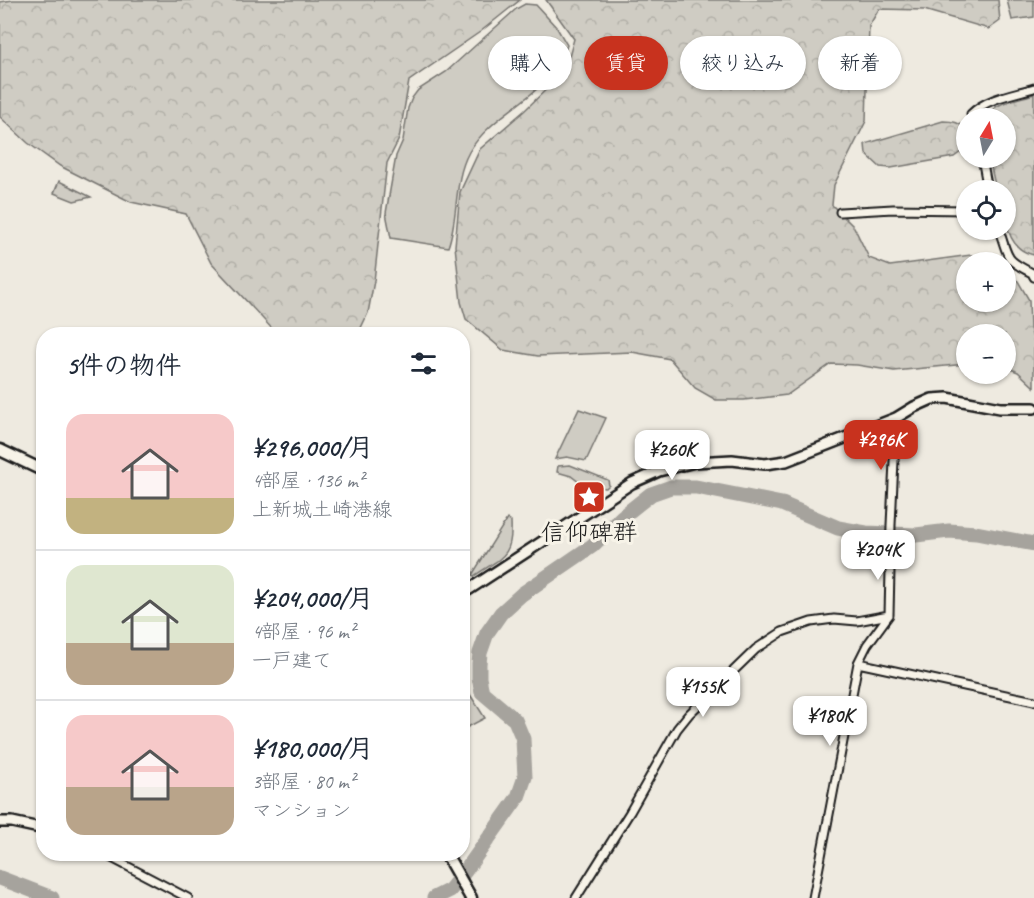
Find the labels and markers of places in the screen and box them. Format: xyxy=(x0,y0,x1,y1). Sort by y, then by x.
pin: ¥296K xyxy=(839,420,923,471)
pin: ¥260K xyxy=(630,430,714,481)
place icon: 信仰碑群 xyxy=(571,479,607,515)
place label: 信仰碑群 xyxy=(541,517,637,547)
pin: ¥204K xyxy=(836,530,920,581)
pin: ¥155K xyxy=(661,667,745,718)
pin: ¥180K xyxy=(788,696,872,747)

